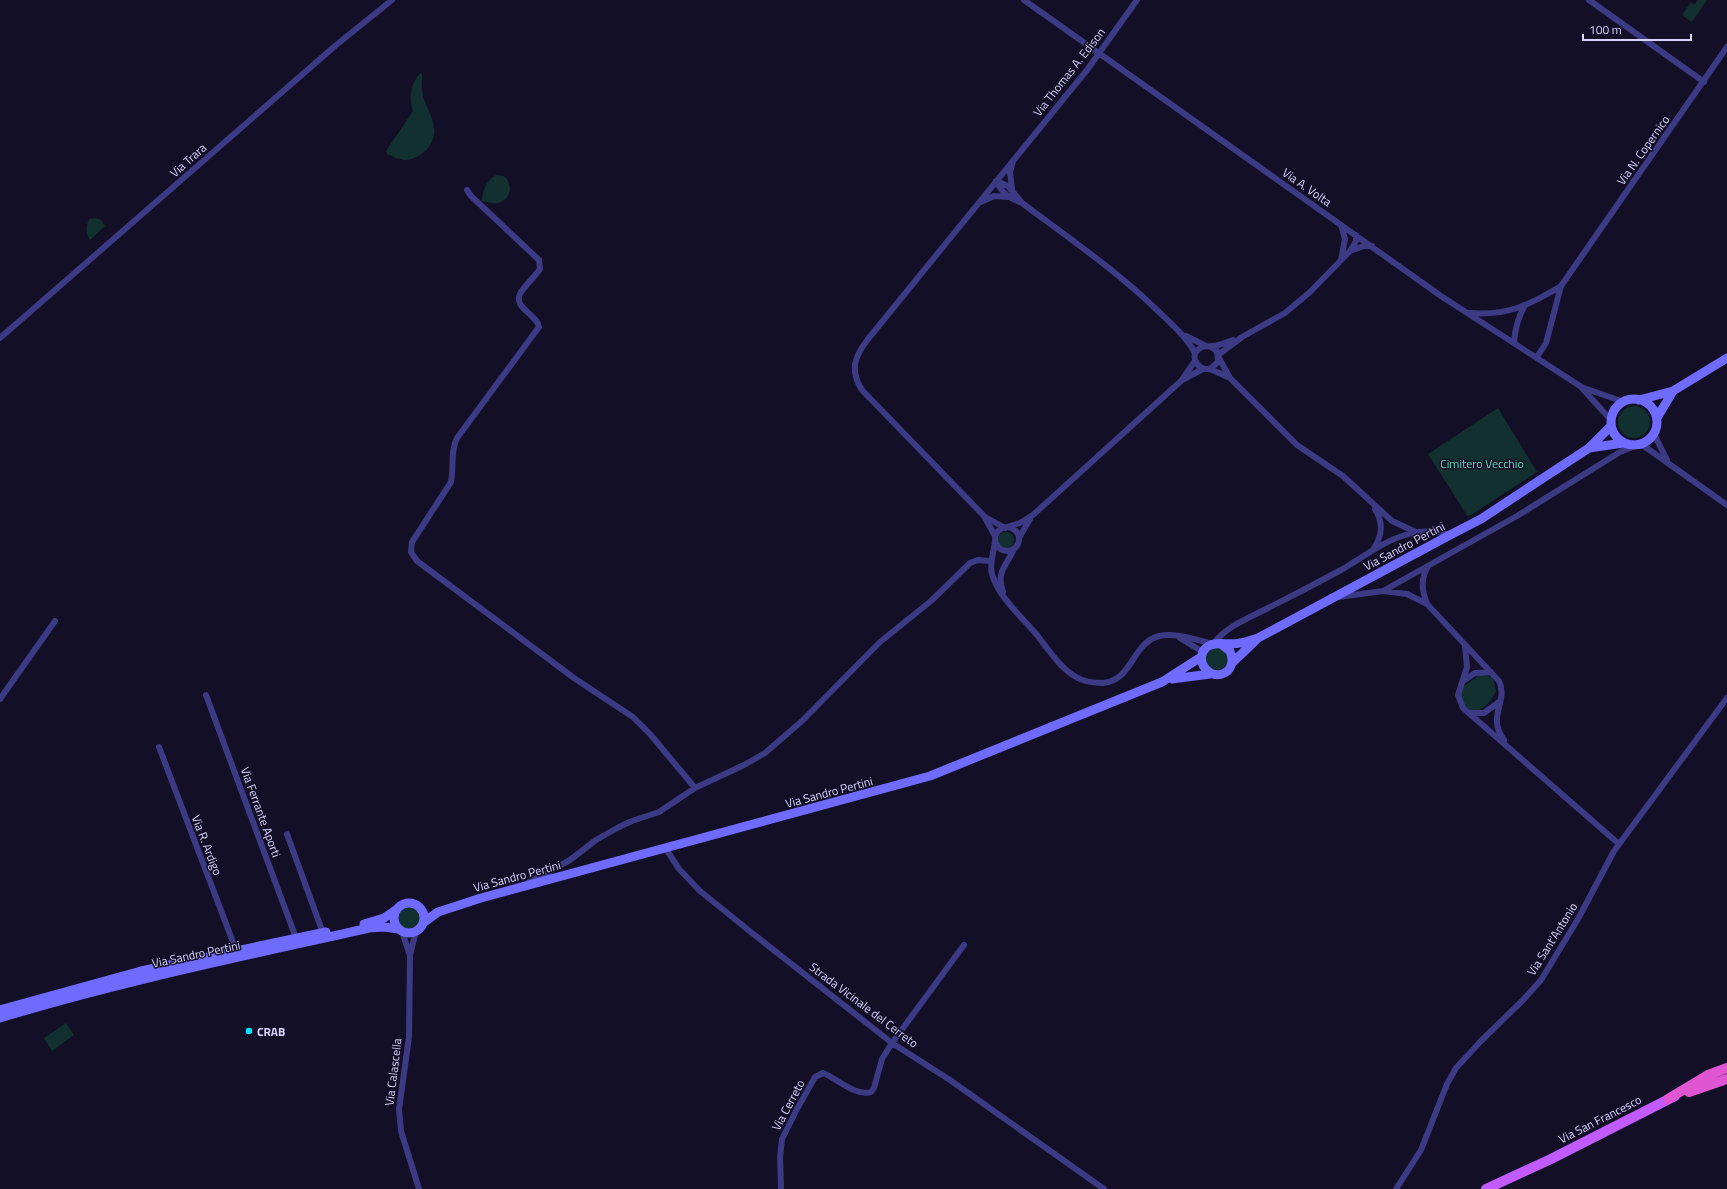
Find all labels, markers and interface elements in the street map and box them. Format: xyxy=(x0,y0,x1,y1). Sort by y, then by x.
scale bar xyxy=(1583,16,1691,42)
text: 100 m xyxy=(1589,20,1622,39)
street label: Via Thomas A. Edison xyxy=(1028,24,1110,120)
street label: Via N. Copernico xyxy=(1612,111,1674,189)
street label: Via Trara xyxy=(165,138,211,182)
street label: Via A. Volta xyxy=(1278,163,1336,211)
park label: Cimitero Vecchio xyxy=(1440,454,1524,473)
street label: Via Sandro Pertini xyxy=(1360,517,1448,575)
street label: Via Ferrante Aporti xyxy=(236,764,286,860)
street label: Via Sandro Pertini xyxy=(783,771,875,813)
street label: Via R. Ardigo xyxy=(187,812,227,878)
street label: Via Sandro Pertini xyxy=(471,855,563,897)
street label: Via Sant'Antonio xyxy=(1522,899,1582,979)
street label: Via Sandro Pertini xyxy=(150,935,242,973)
street label: Strada Vicinale del Cerreto xyxy=(805,958,923,1052)
place label: CRAB xyxy=(257,1022,285,1041)
marker: CRAB xyxy=(244,1026,254,1036)
street label: Via Calascella xyxy=(379,1037,407,1107)
street label: Via Cerreto xyxy=(767,1076,809,1134)
street label: Via San Francesco xyxy=(1555,1090,1645,1148)

